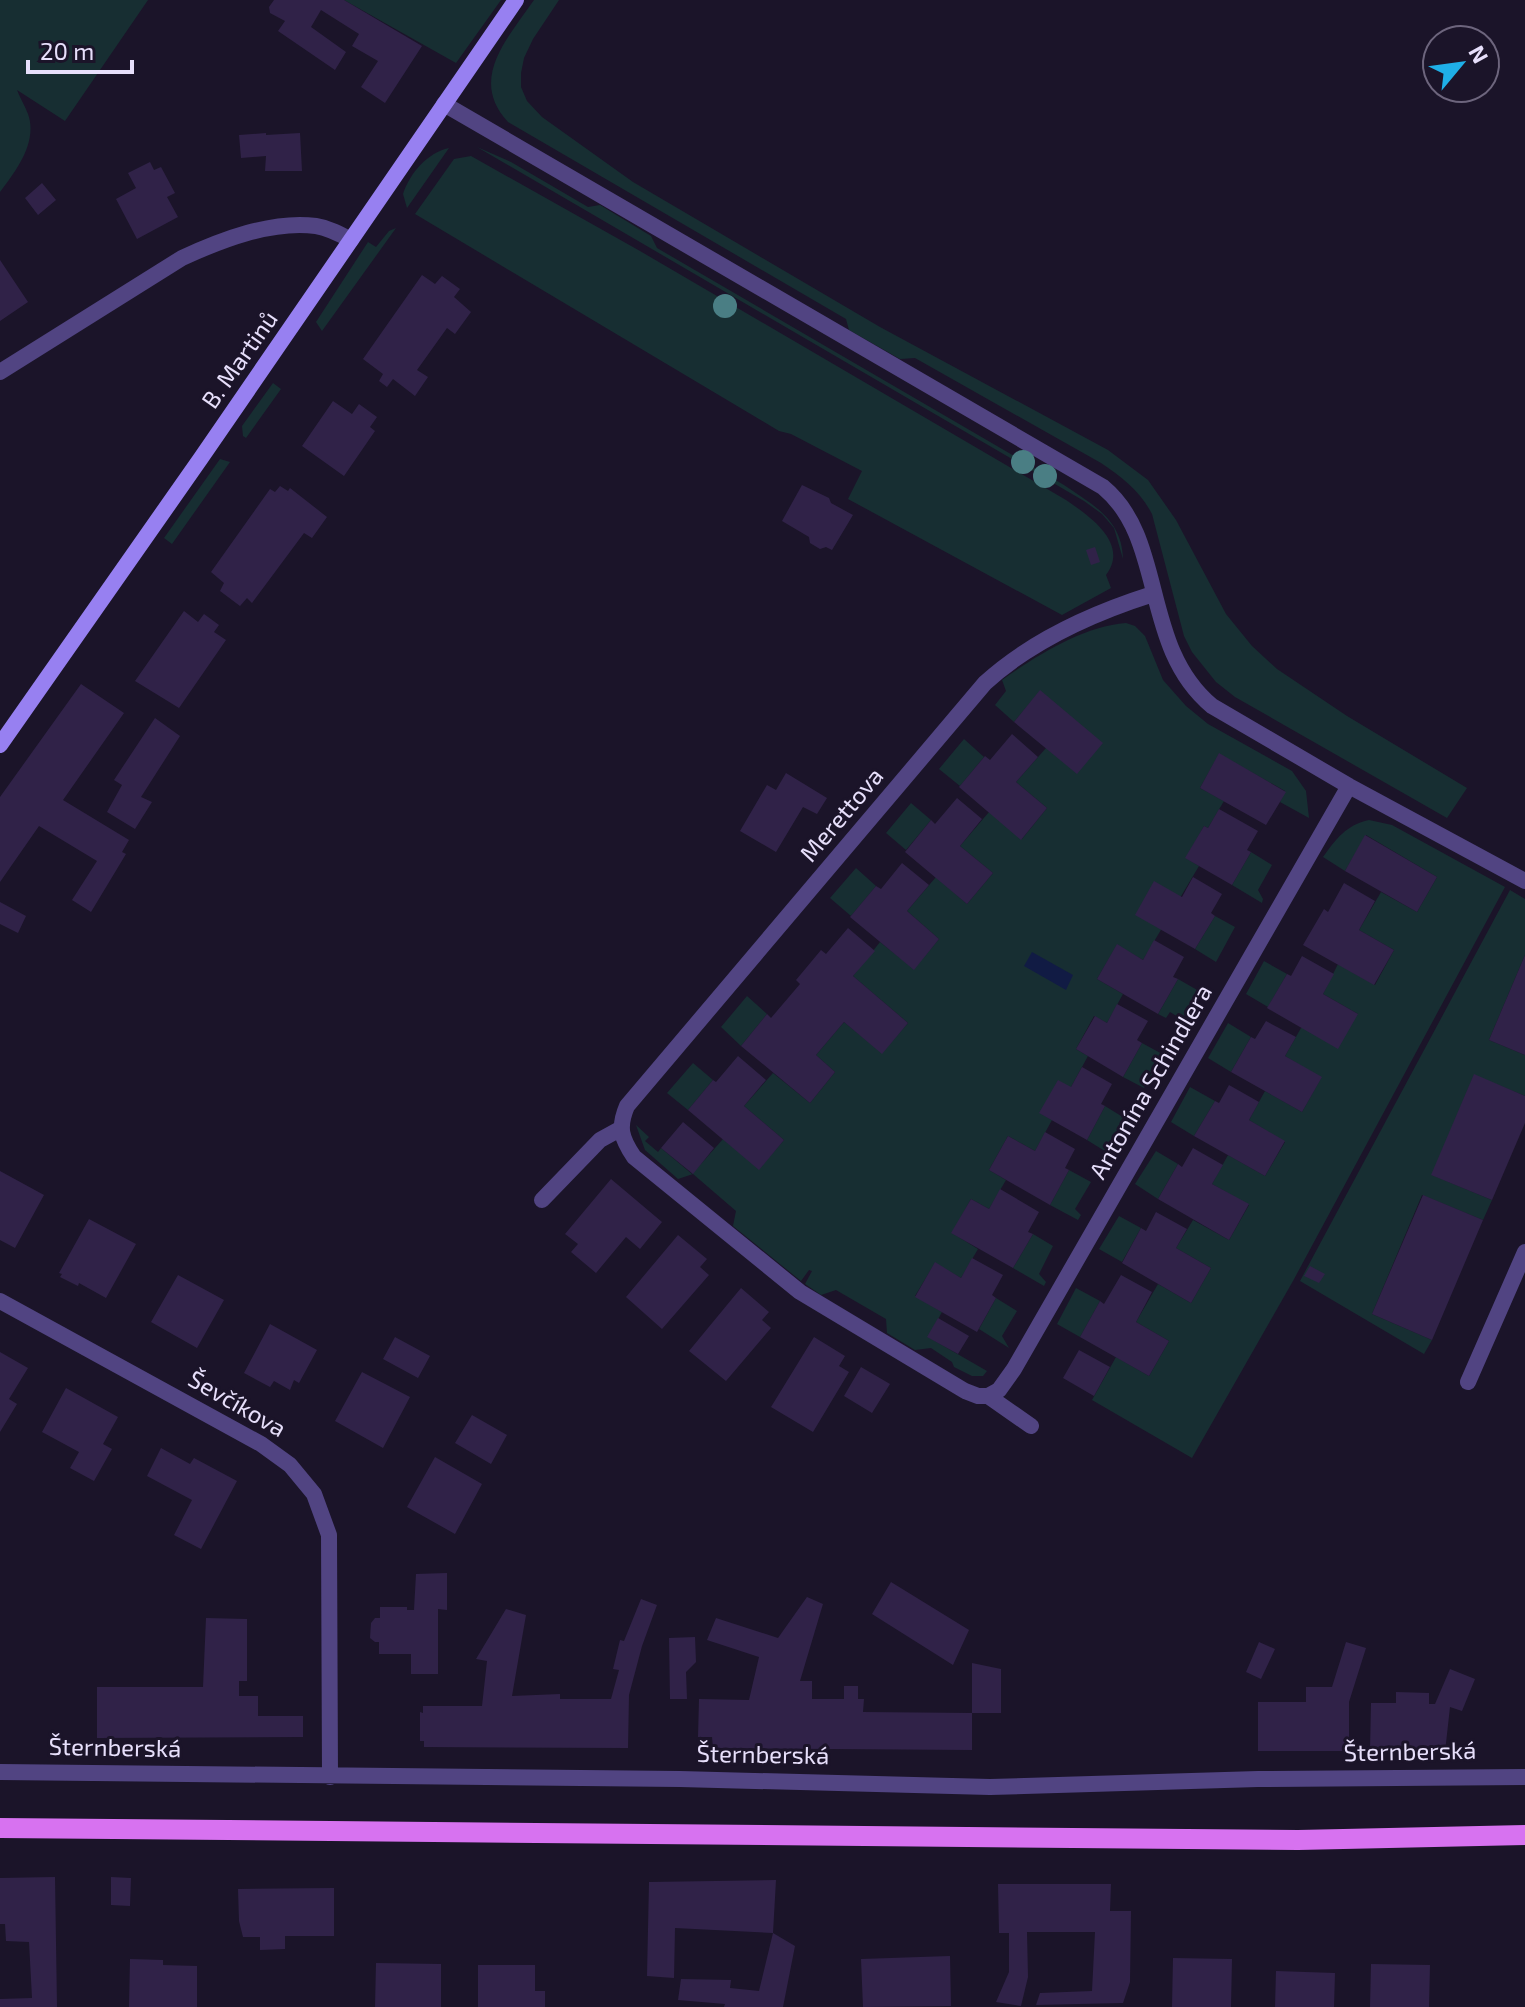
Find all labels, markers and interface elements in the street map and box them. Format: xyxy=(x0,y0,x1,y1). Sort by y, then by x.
scale bar xyxy=(28,24,132,74)
north arrow xyxy=(1421,24,1501,104)
text: 20 m xyxy=(40,36,94,65)
text: N xyxy=(1464,41,1495,67)
street label: B. Martinů xyxy=(195,305,283,413)
street label: Merettova xyxy=(793,761,889,867)
street label: Antonína Schindlera xyxy=(1082,979,1217,1184)
street label: Ševčíkova xyxy=(184,1363,292,1442)
street label: Šternberská xyxy=(48,1731,182,1762)
street label: Šternberská xyxy=(1343,1735,1477,1766)
street label: Šternberská xyxy=(696,1738,830,1769)

